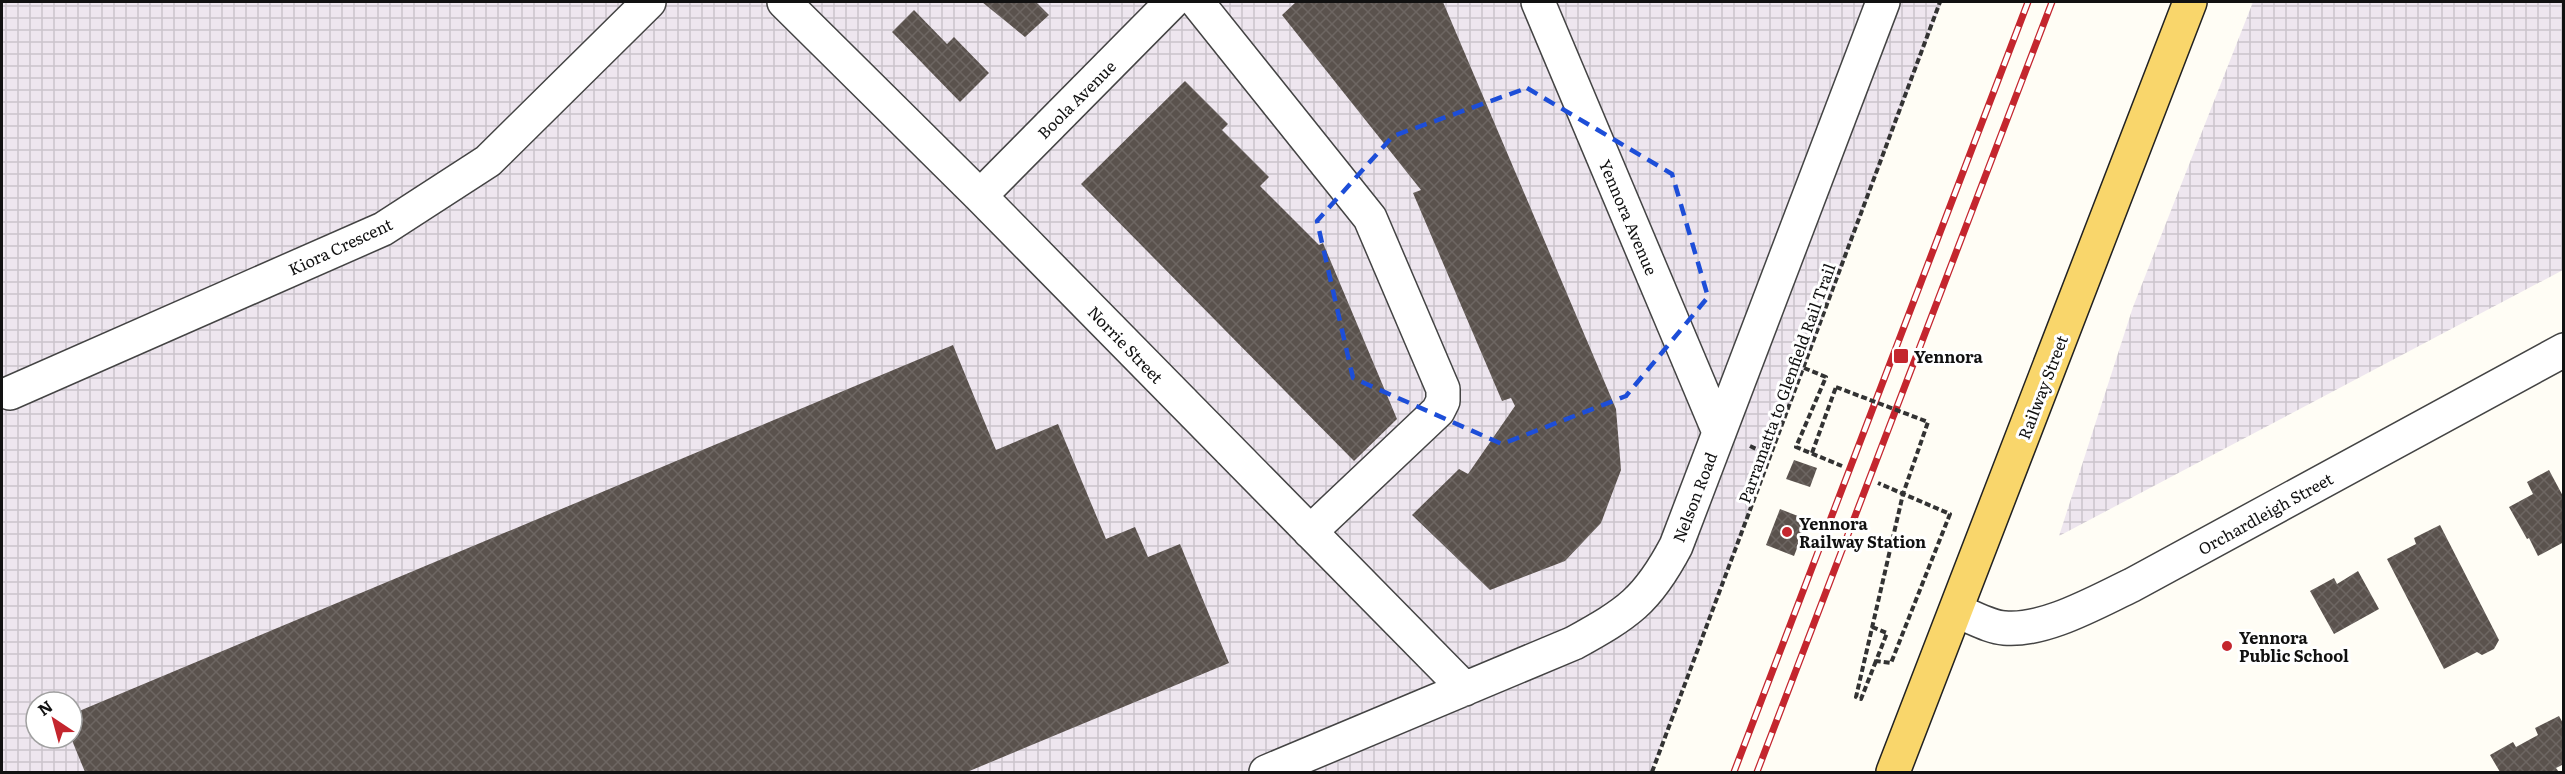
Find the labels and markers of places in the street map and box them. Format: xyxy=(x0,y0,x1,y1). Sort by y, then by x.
place label: Yennora xyxy=(1914,344,1984,368)
marker: Yennora xyxy=(1892,347,1910,365)
place label: Yennora Railway Station xyxy=(1799,511,1926,553)
marker: Yennora Railway Station xyxy=(1780,525,1794,539)
place label: Yennora Public School xyxy=(2239,625,2349,667)
marker: Yennora Public School xyxy=(2220,639,2234,653)

